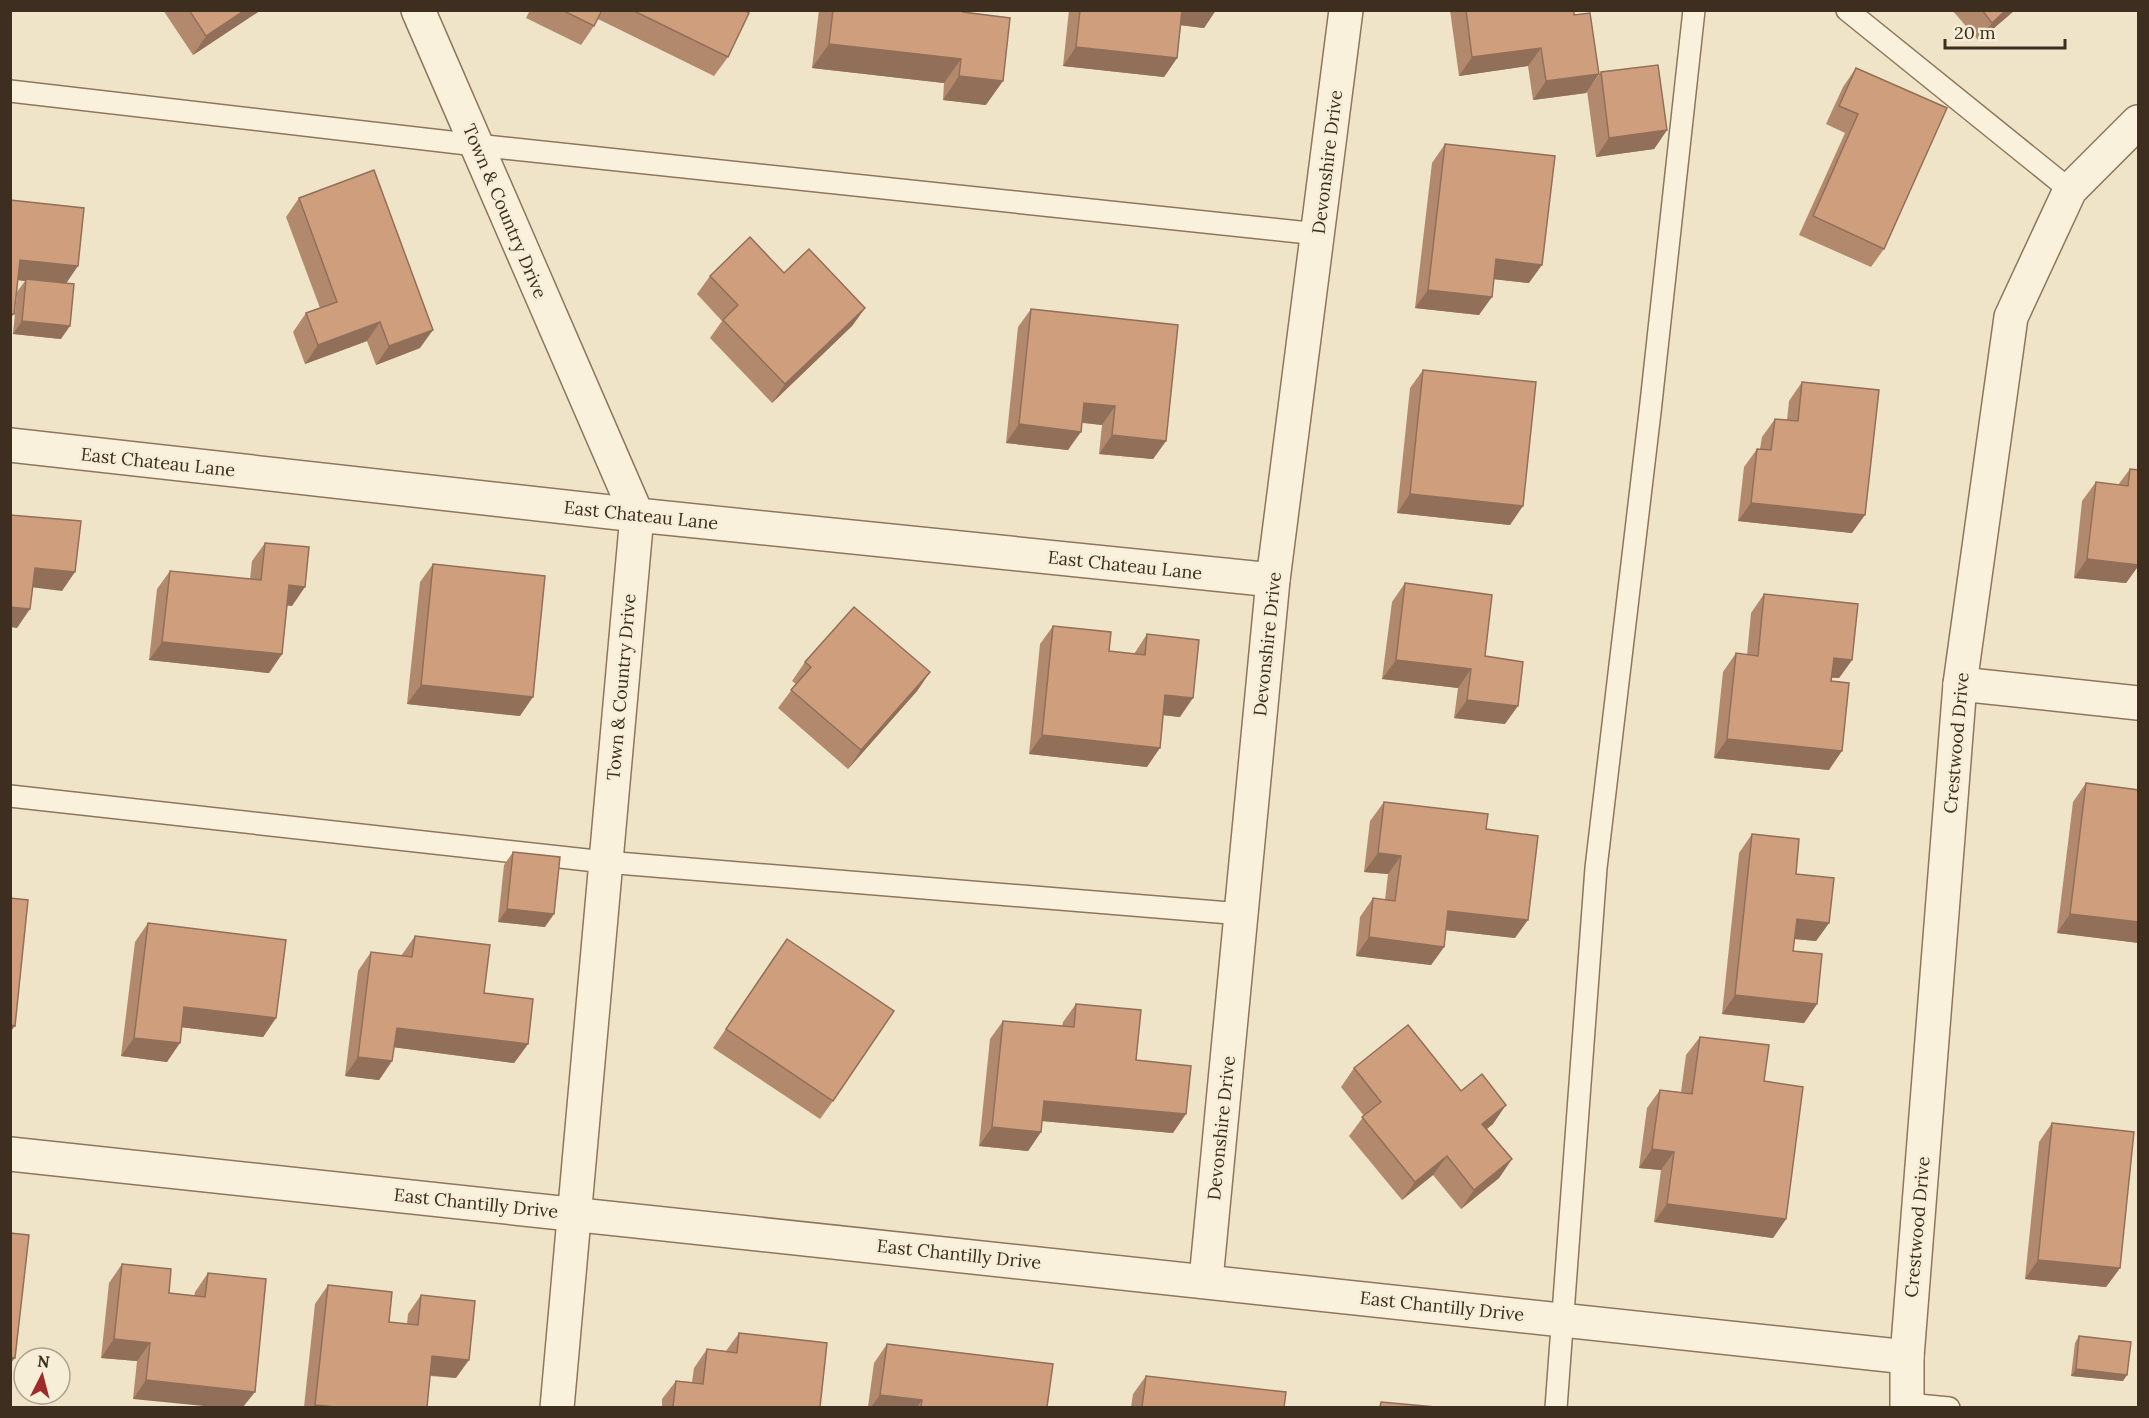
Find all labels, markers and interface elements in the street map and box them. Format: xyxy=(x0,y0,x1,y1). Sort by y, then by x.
scale bar xyxy=(1945,12,2065,50)
text: 20 m xyxy=(1954,21,1996,44)
street label: Devonshire Drive xyxy=(1307,88,1347,235)
street label: Town & Country Drive xyxy=(458,120,552,302)
street label: East Chateau Lane xyxy=(80,442,237,482)
street label: East Chateau Lane xyxy=(563,495,720,535)
street label: East Chateau Lane xyxy=(1047,545,1204,585)
street label: Devonshire Drive xyxy=(1248,571,1286,717)
street label: Town & Country Drive xyxy=(601,592,641,781)
street label: Crestwood Drive xyxy=(1938,671,1974,814)
street label: Devonshire Drive xyxy=(1202,1055,1240,1201)
street label: Crestwood Drive xyxy=(1899,1155,1935,1298)
street label: East Chantilly Drive xyxy=(393,1183,559,1223)
street label: East Chantilly Drive xyxy=(876,1234,1042,1274)
street label: East Chantilly Drive xyxy=(1359,1286,1525,1326)
north arrow xyxy=(12,1346,72,1406)
text: N xyxy=(36,1350,51,1372)

